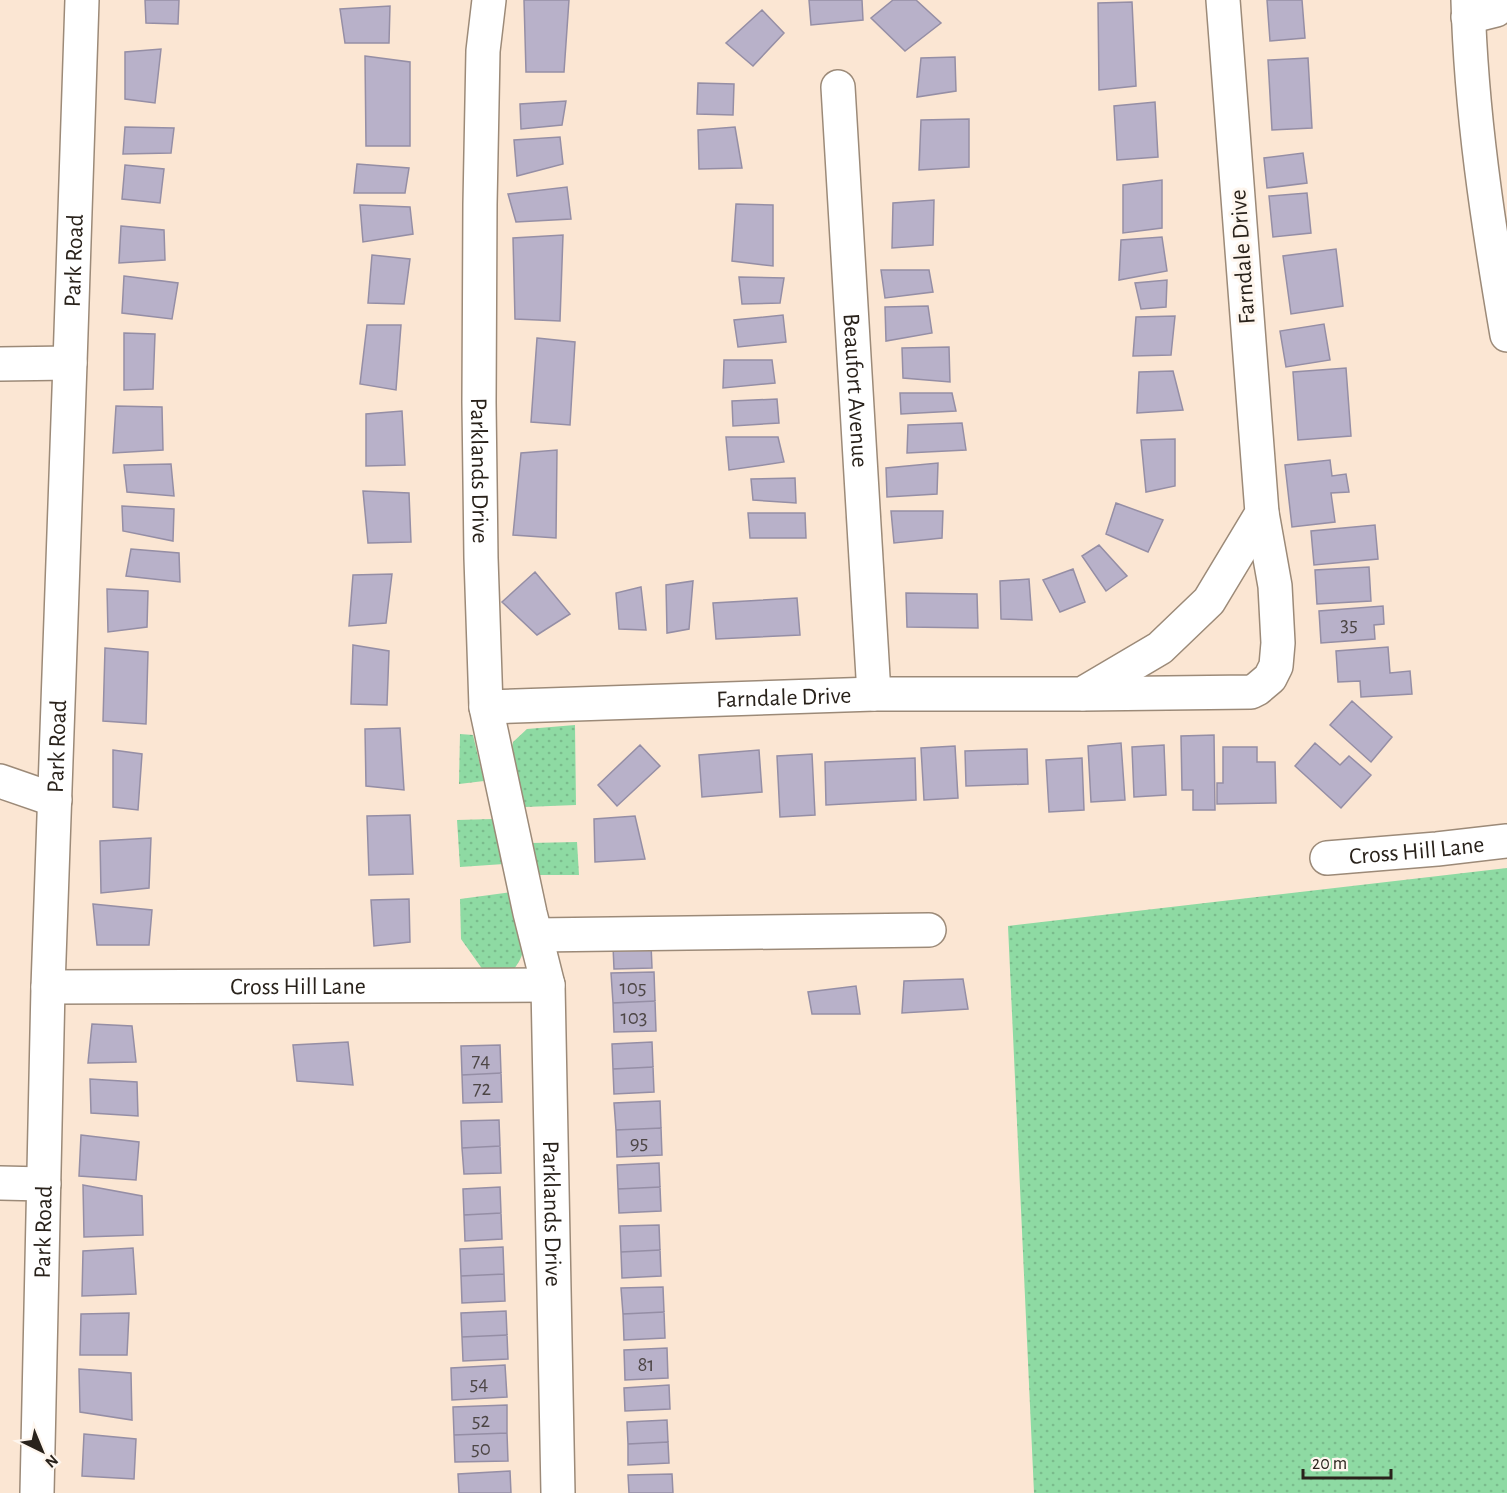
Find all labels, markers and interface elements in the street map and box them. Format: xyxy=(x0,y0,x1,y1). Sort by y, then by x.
street label: Farndale Drive xyxy=(1226,189,1260,325)
street label: Park Road xyxy=(61,214,88,308)
street label: Beaufort Avenue xyxy=(838,313,872,468)
street label: Parklands Drive xyxy=(466,398,492,544)
house number: 35 xyxy=(1340,614,1358,635)
street label: Farndale Drive xyxy=(716,684,852,712)
street label: Park Road xyxy=(44,699,71,793)
street label: Cross Hill Lane xyxy=(1348,833,1486,869)
street label: Cross Hill Lane xyxy=(230,975,366,999)
house number: 105 xyxy=(619,977,647,998)
house number: 103 xyxy=(621,1007,647,1028)
house number: 74 xyxy=(472,1050,490,1071)
house number: 72 xyxy=(473,1078,491,1099)
house number: 95 xyxy=(630,1132,648,1153)
street label: Parklands Drive xyxy=(538,1140,565,1287)
street label: Park Road xyxy=(31,1185,57,1279)
house number: 81 xyxy=(637,1354,655,1375)
house number: 54 xyxy=(470,1373,488,1394)
house number: 52 xyxy=(472,1410,490,1431)
north arrow xyxy=(12,1421,72,1481)
house number: 50 xyxy=(471,1438,491,1459)
scale bar xyxy=(1303,1442,1392,1480)
text: N xyxy=(42,1452,61,1471)
text: 20 m xyxy=(1312,1455,1347,1473)

